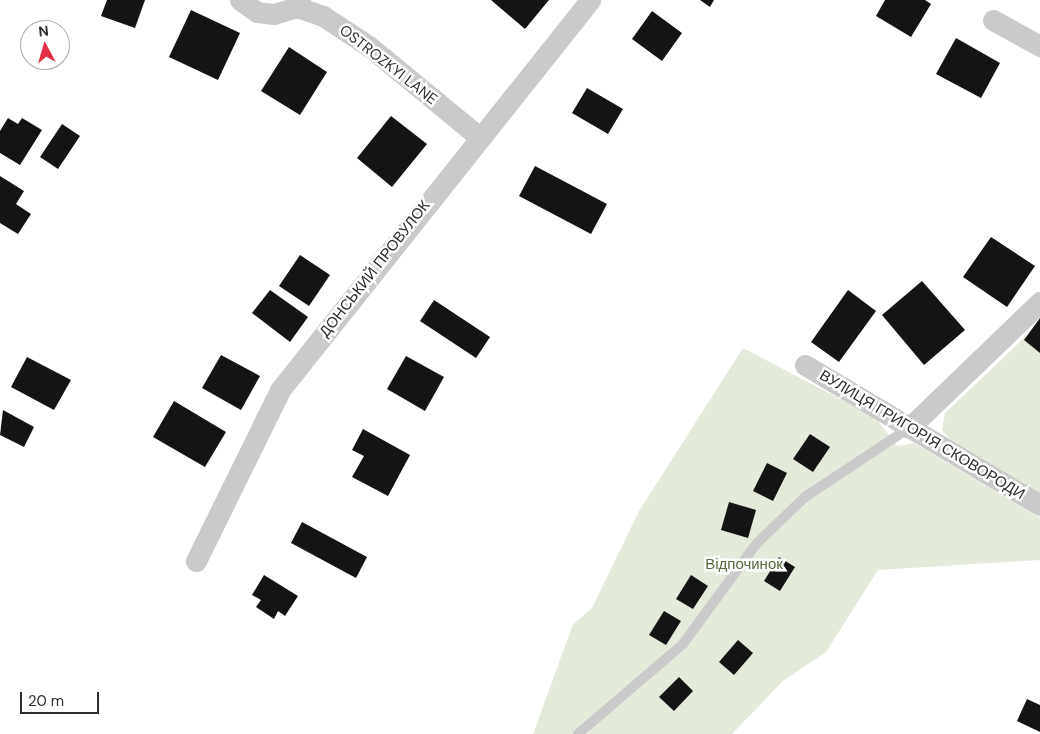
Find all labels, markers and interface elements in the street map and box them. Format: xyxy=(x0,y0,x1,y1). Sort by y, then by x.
north arrow xyxy=(20,20,70,70)
street label: OSTROZKYI LANE xyxy=(336,21,440,109)
text: N xyxy=(38,22,50,41)
street label: ДОНСЬКИЙ ПРОВУЛОК xyxy=(316,197,434,341)
street label: ВУЛИЦЯ ГРИГОРІЯ СКОВОРОДИ xyxy=(816,366,1028,504)
park label: Відпочинок xyxy=(705,556,783,574)
scale bar xyxy=(22,682,101,714)
text: 20 m xyxy=(28,691,64,711)

